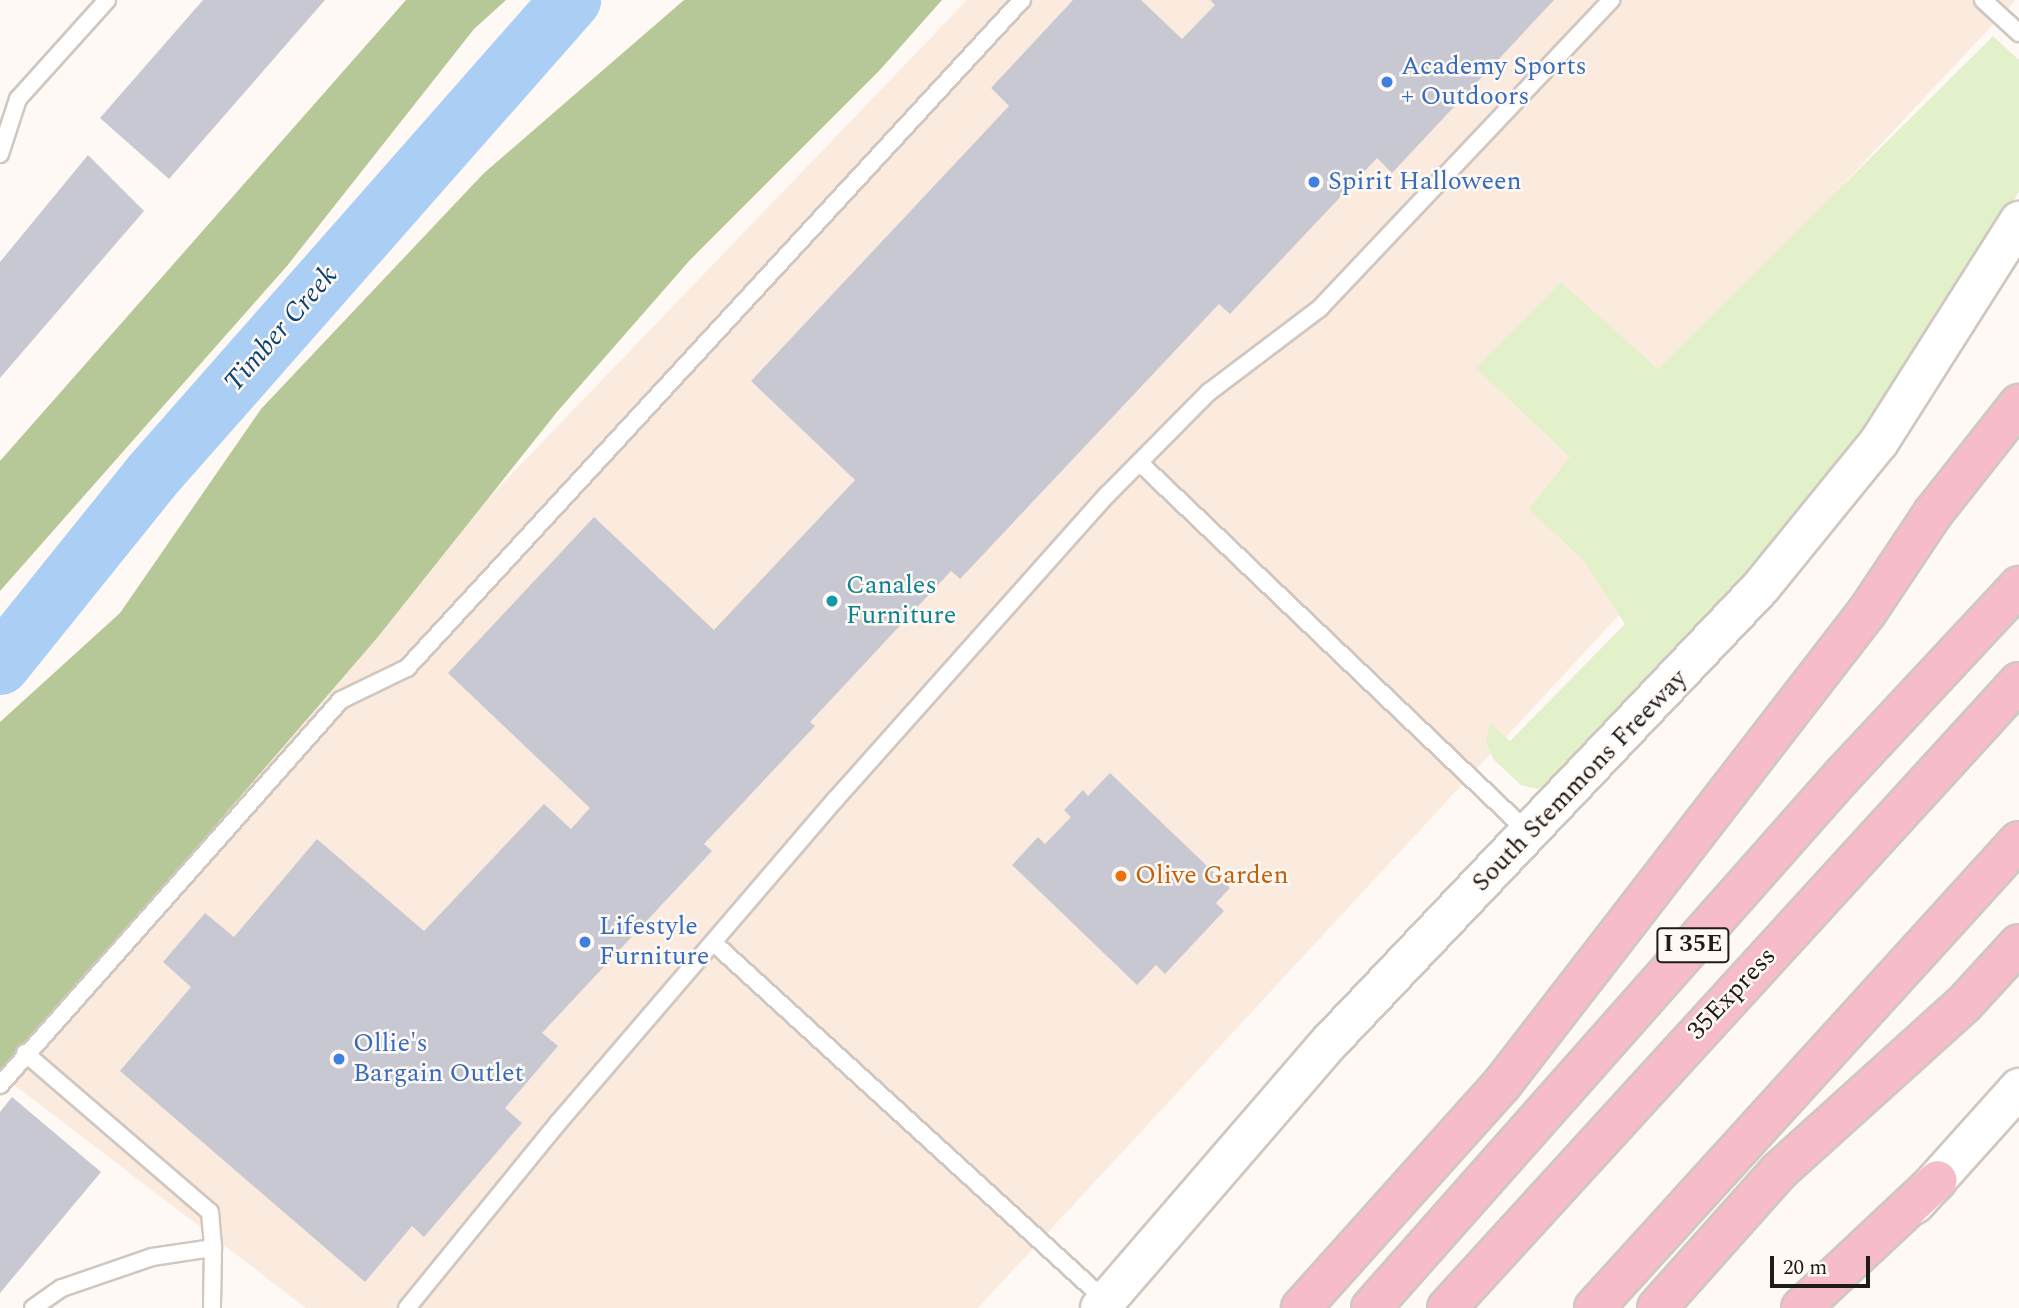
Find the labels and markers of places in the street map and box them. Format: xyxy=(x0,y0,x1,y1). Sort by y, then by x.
place label: Academy Sports + Outdoors xyxy=(1401,51,1587,112)
marker: Academy Sports + Outdoors xyxy=(1379,74,1395,90)
place label: Spirit Halloween xyxy=(1328,166,1522,198)
marker: Spirit Halloween xyxy=(1306,174,1322,190)
place label: Canales Furniture xyxy=(846,570,956,632)
marker: Canales Furniture xyxy=(824,593,840,609)
place label: Olive Garden xyxy=(1135,860,1289,892)
marker: Olive Garden xyxy=(1113,868,1129,884)
place label: Lifestyle Furniture xyxy=(599,911,709,972)
marker: Lifestyle Furniture xyxy=(577,934,593,950)
place label: Ollie's Bargain Outlet xyxy=(353,1028,524,1090)
marker: Ollie's Bargain Outlet xyxy=(331,1051,347,1067)

